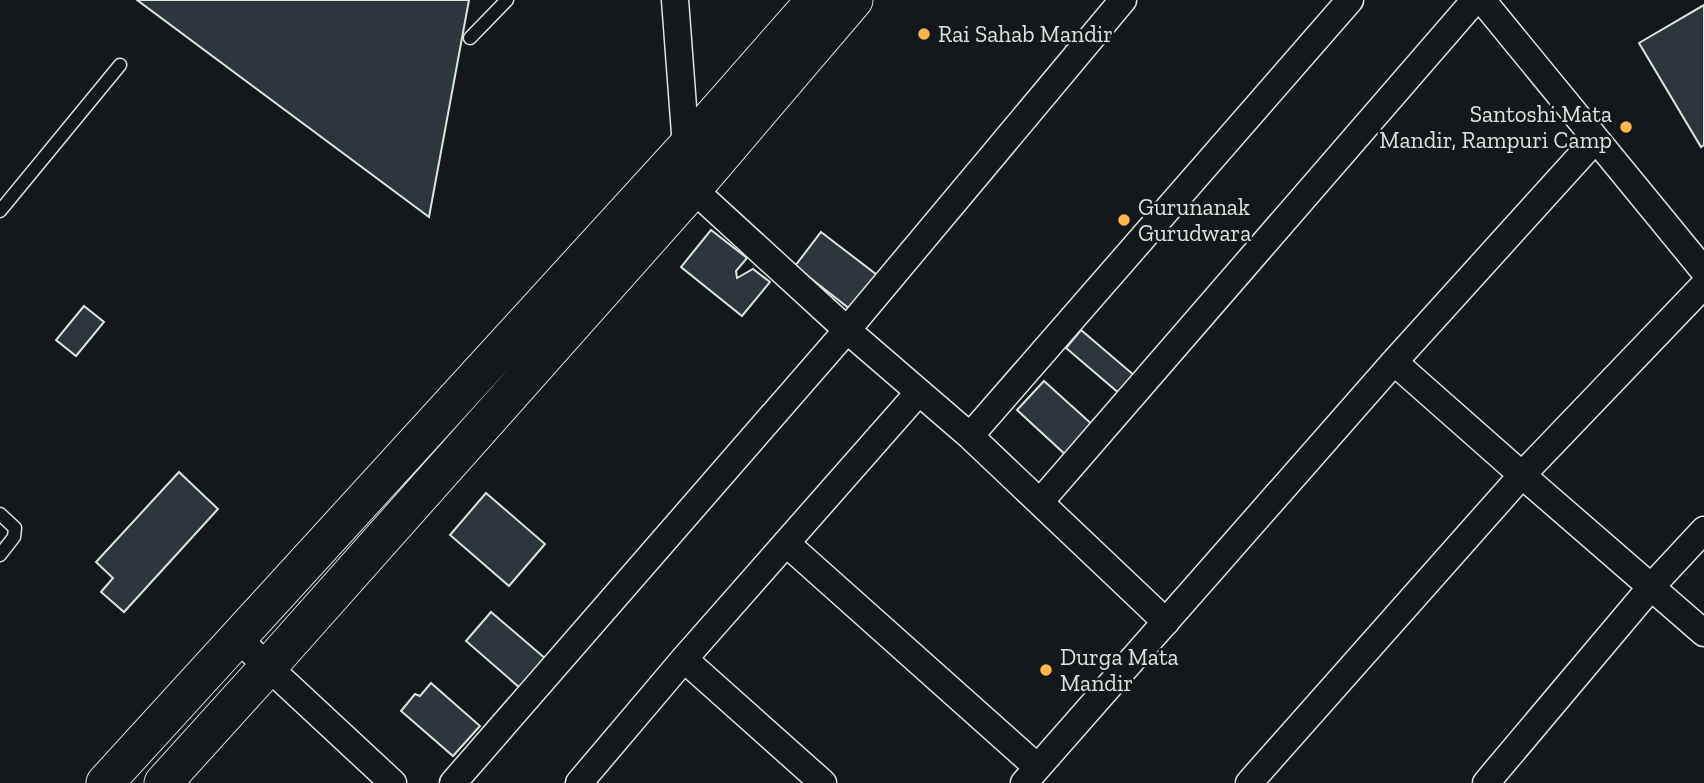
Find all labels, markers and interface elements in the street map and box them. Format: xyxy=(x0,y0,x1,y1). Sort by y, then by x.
place label: Rai Sahab Mandir xyxy=(938,20,1113,48)
marker: Rai Sahab Mandir xyxy=(916,26,932,42)
place label: Santoshi Mata Mandir, Rampuri Camp xyxy=(1379,100,1612,154)
marker: Santoshi Mata Mandir, Rampuri Camp xyxy=(1618,119,1634,135)
place label: Gurunanak Gurudwara xyxy=(1138,193,1251,247)
marker: Gurunanak Gurudwara xyxy=(1116,212,1132,228)
place label: Durga Mata Mandir xyxy=(1060,643,1179,697)
marker: Durga Mata Mandir xyxy=(1038,662,1054,678)

